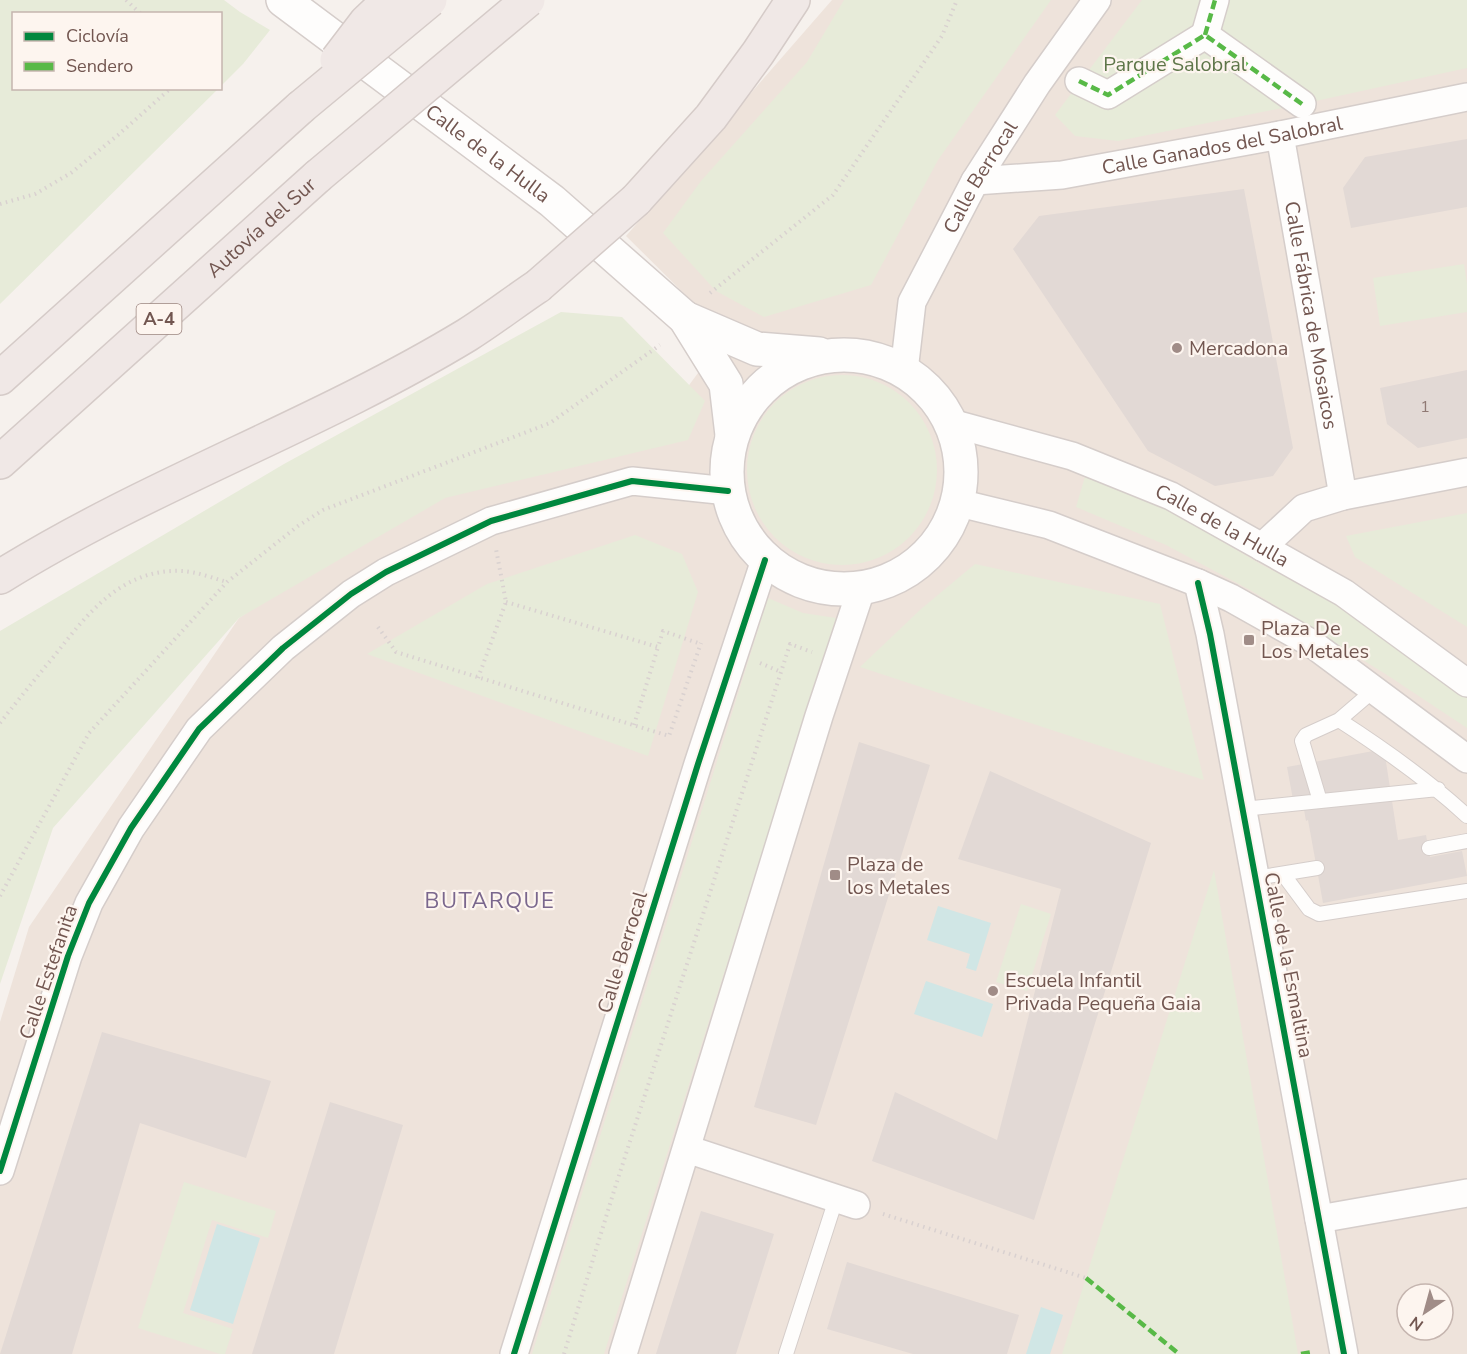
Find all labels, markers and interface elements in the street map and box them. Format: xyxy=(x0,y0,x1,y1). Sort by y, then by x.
legend xyxy=(12,12,222,90)
text: Ciclovía xyxy=(66,24,129,48)
park label: Parque Salobral xyxy=(1103,51,1247,78)
text: Sendero xyxy=(66,54,133,78)
street label: Calle de la Hulla xyxy=(420,98,556,209)
street label: Calle Ganados del Salobral xyxy=(1100,110,1345,181)
street label: Calle Berrocal xyxy=(937,115,1024,238)
street label: Autovía del Sur xyxy=(201,171,322,284)
street label: Calle Fábrica de Mosaicos xyxy=(1278,199,1344,432)
road number: A-4 xyxy=(136,304,182,334)
place label: Mercadona xyxy=(1189,335,1288,362)
marker: Mercadona xyxy=(1170,341,1184,355)
house number: 1 xyxy=(1420,396,1430,418)
street label: Calle de la Hulla xyxy=(1151,478,1294,573)
place label: Plaza De Los Metales xyxy=(1261,615,1369,665)
marker: Plaza De Los Metales xyxy=(1242,633,1256,647)
place label: Plaza de los Metales xyxy=(847,851,950,901)
marker: Plaza de los Metales xyxy=(828,868,842,882)
street label: Calle de la Esmaltina xyxy=(1257,870,1320,1060)
district label: BUTARQUE xyxy=(425,886,555,916)
street label: Calle Berrocal xyxy=(591,888,654,1017)
street label: Calle Estefanita xyxy=(13,901,84,1043)
place label: Escuela Infantil Privada Pequeña Gaia xyxy=(1005,967,1201,1017)
marker: Escuela Infantil Privada Pequeña Gaia xyxy=(986,984,1000,998)
north arrow xyxy=(1395,1282,1455,1342)
text: N xyxy=(1405,1311,1428,1336)

